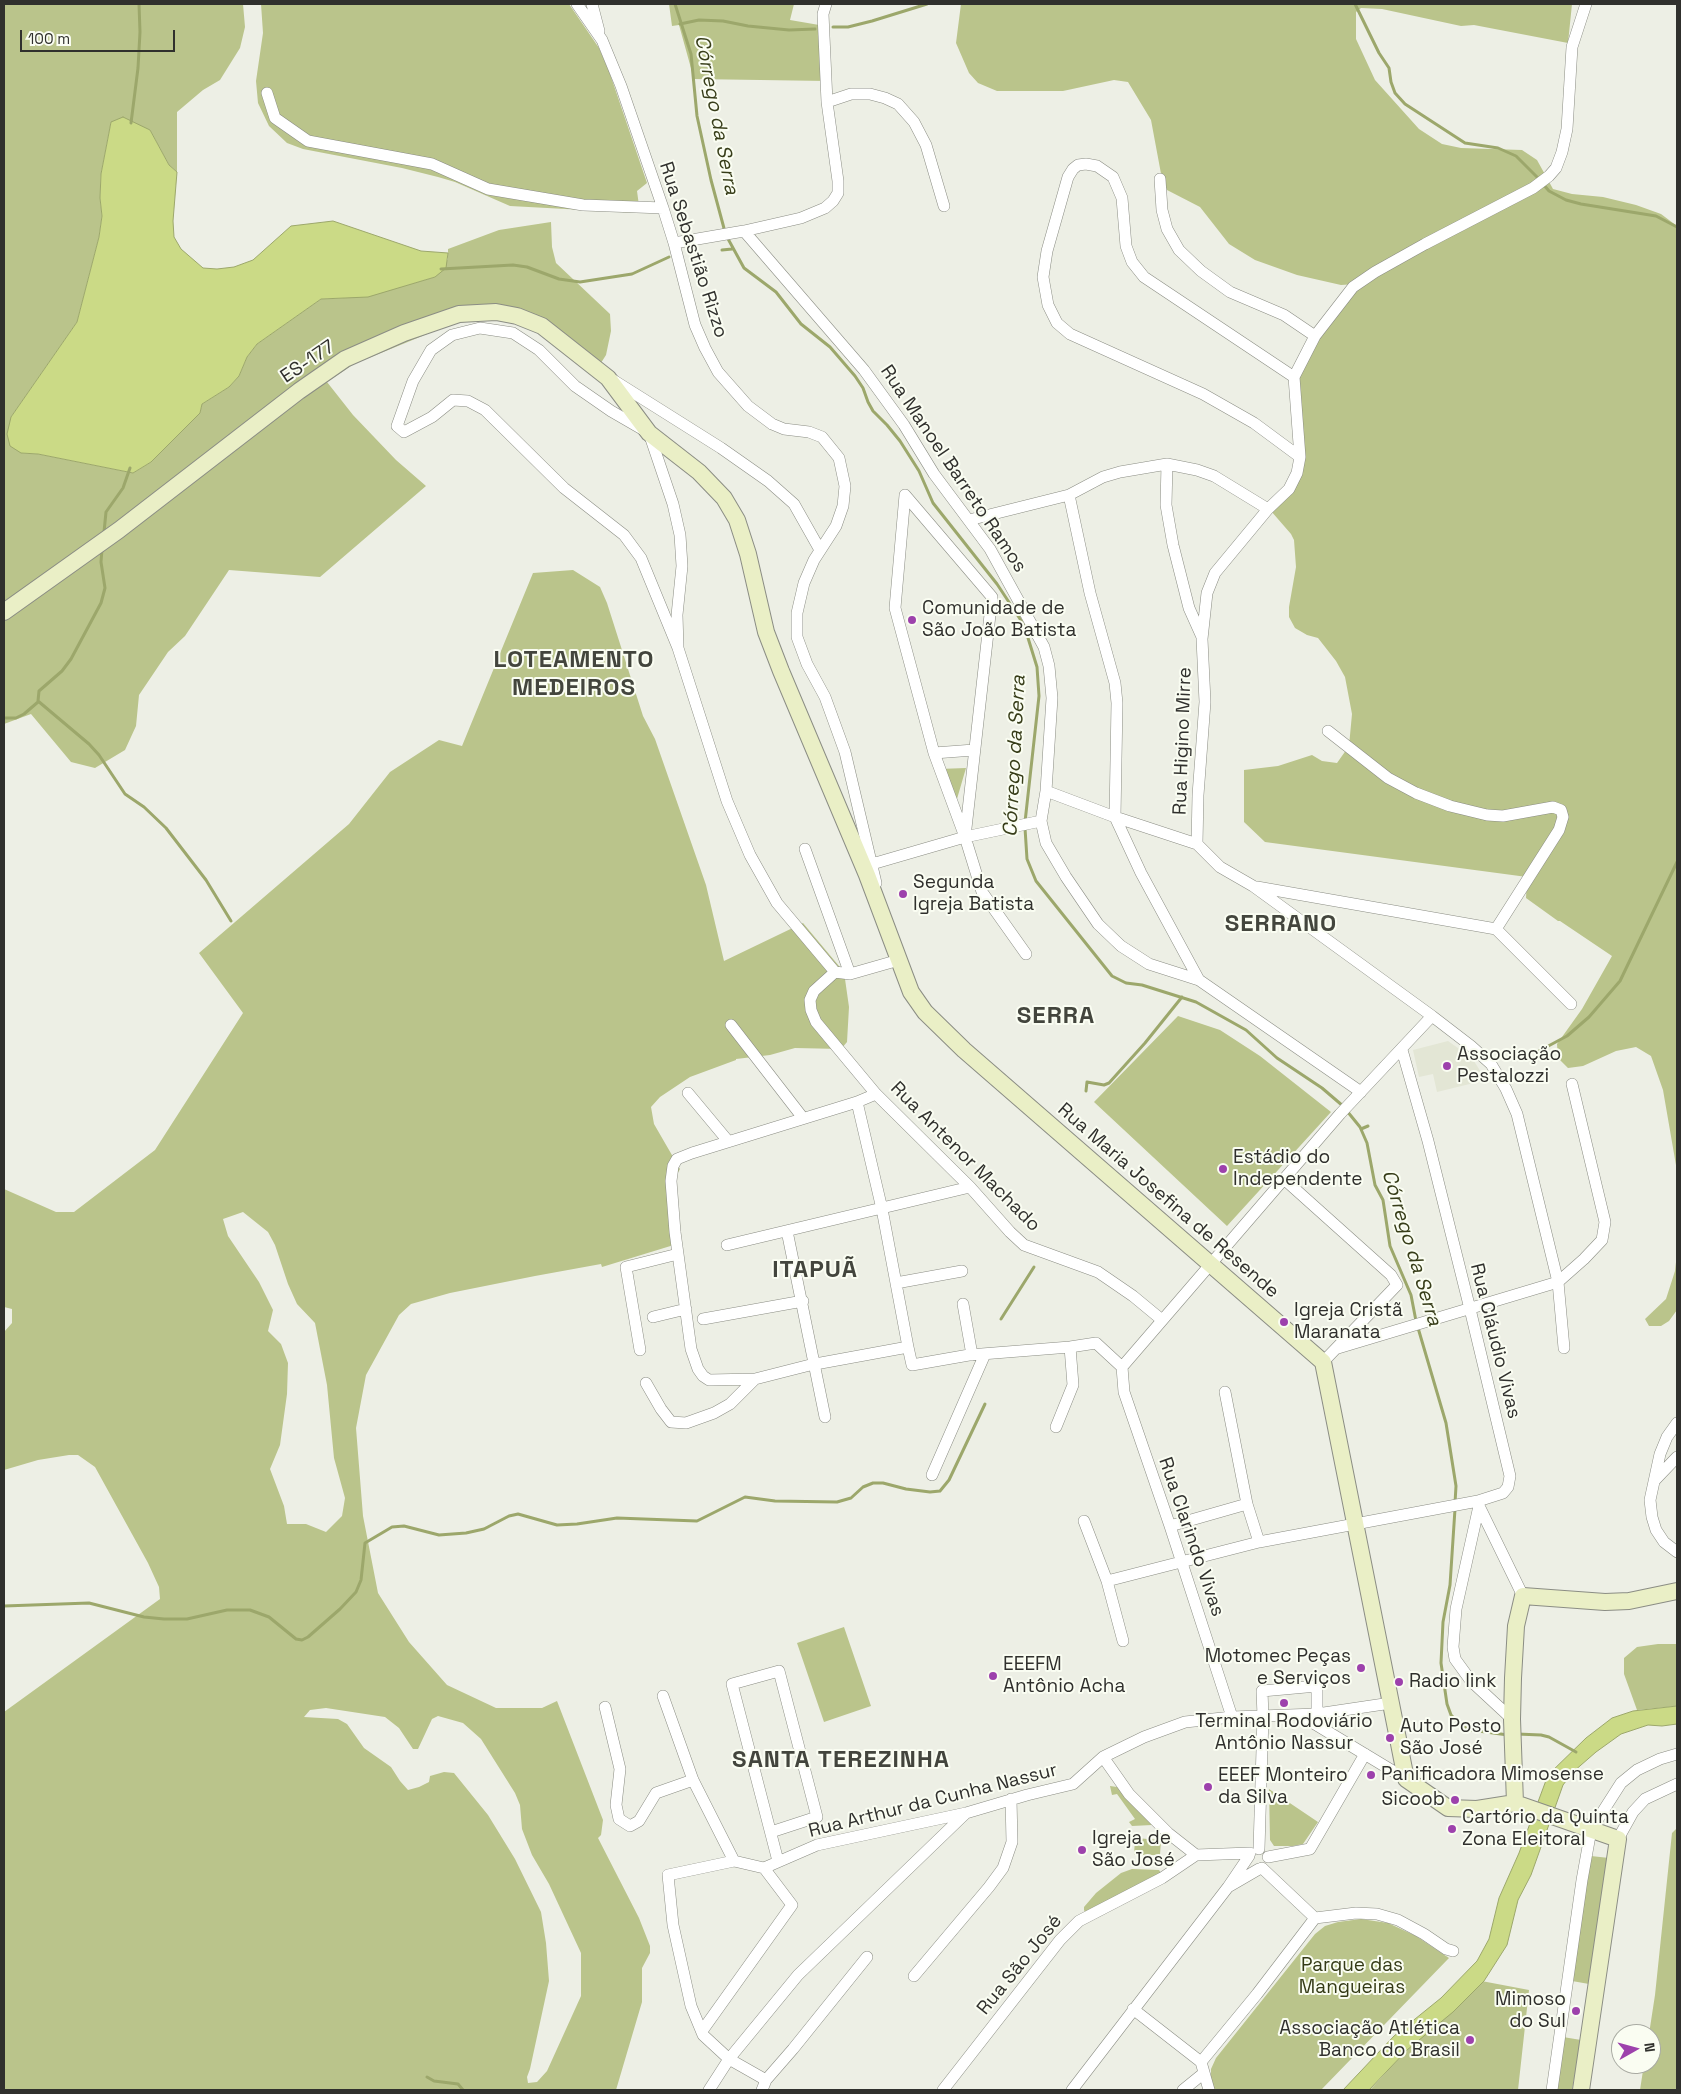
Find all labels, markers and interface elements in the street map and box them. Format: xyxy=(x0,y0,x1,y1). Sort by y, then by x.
scale bar xyxy=(22,20,178,52)
text: 100 m xyxy=(28,29,70,48)
water label: Córrego da Serra xyxy=(689,33,743,197)
street label: Rua Sebastião Rizzo xyxy=(654,159,732,341)
street label: ES-177 xyxy=(277,336,339,388)
street label: Rua Manoel Barreto Ramos xyxy=(875,361,1031,577)
place label: Comunidade de São João Batista xyxy=(922,598,1076,642)
marker: Comunidade de São João Batista xyxy=(906,614,918,626)
district label: LOTEAMENTO MEDEIROS xyxy=(492,646,656,702)
street label: Rua Higino Mirre xyxy=(1169,667,1197,815)
water label: Córrego da Serra xyxy=(999,675,1031,837)
place label: Segunda Igreja Batista xyxy=(913,872,1034,916)
marker: Segunda Igreja Batista xyxy=(897,888,909,900)
district label: SERRANO xyxy=(1224,910,1338,938)
district label: SERRA xyxy=(1016,1002,1096,1030)
place label: Associação Pestalozzi xyxy=(1457,1044,1561,1088)
marker: Associação Pestalozzi xyxy=(1441,1060,1453,1072)
street label: Rua Antenor Machado xyxy=(885,1077,1045,1237)
street label: Rua Maria Josefina de Resende xyxy=(1053,1099,1283,1303)
place label: Estádio do Independente xyxy=(1233,1147,1362,1191)
marker: Estádio do Independente xyxy=(1217,1163,1229,1175)
water label: Córrego da Serra xyxy=(1376,1167,1446,1329)
district label: ITAPUÃ xyxy=(771,1256,859,1284)
street label: Rua Cláudio Vivas xyxy=(1465,1261,1525,1421)
place label: Igreja Cristã Maranata xyxy=(1294,1300,1403,1344)
marker: Igreja Cristã Maranata xyxy=(1278,1316,1290,1328)
street label: Rua Clarindo Vivas xyxy=(1153,1454,1229,1620)
place label: Motomec Peças e Serviços xyxy=(1205,1646,1351,1690)
place label: EEEFM Antônio Acha xyxy=(1003,1654,1125,1698)
marker: Motomec Peças e Serviços xyxy=(1355,1662,1367,1674)
marker: EEEFM Antônio Acha xyxy=(987,1670,999,1682)
place label: Radio link xyxy=(1409,1671,1496,1693)
marker: Radio link xyxy=(1393,1676,1405,1688)
marker: Terminal Rodoviário Antônio Nassur xyxy=(1278,1697,1290,1709)
place label: Terminal Rodoviário Antônio Nassur xyxy=(1195,1711,1373,1755)
place label: Auto Posto São José xyxy=(1400,1716,1501,1760)
marker: Auto Posto São José xyxy=(1384,1732,1396,1744)
district label: SANTA TEREZINHA xyxy=(730,1746,952,1774)
street label: Rua Arthur da Cunha Nassur xyxy=(806,1759,1060,1843)
place label: Panificadora Mimosense xyxy=(1381,1764,1604,1786)
place label: EEEF Monteiro da Silva xyxy=(1218,1765,1348,1809)
marker: Panificadora Mimosense xyxy=(1365,1769,1377,1781)
marker: EEEF Monteiro da Silva xyxy=(1202,1781,1214,1793)
place label: Sicoob xyxy=(1382,1789,1445,1811)
marker: Sicoob xyxy=(1449,1794,1461,1806)
place label: Cartório da Quinta Zona Eleitoral xyxy=(1462,1807,1629,1851)
marker: Cartório da Quinta Zona Eleitoral xyxy=(1446,1823,1458,1835)
place label: Igreja de São José xyxy=(1092,1828,1175,1872)
marker: Igreja de São José xyxy=(1076,1844,1088,1856)
street label: Rua São José xyxy=(973,1910,1067,2020)
park label: Parque das Mangueiras xyxy=(1299,1955,1405,1999)
place label: Mimoso do Sul xyxy=(1495,1989,1566,2033)
marker: Mimoso do Sul xyxy=(1570,2005,1582,2017)
place label: Associação Atlética Banco do Brasil xyxy=(1279,2018,1460,2062)
north arrow xyxy=(1611,2024,1661,2074)
marker: Associação Atlética Banco do Brasil xyxy=(1464,2034,1476,2046)
text: N xyxy=(1640,2042,1659,2053)

